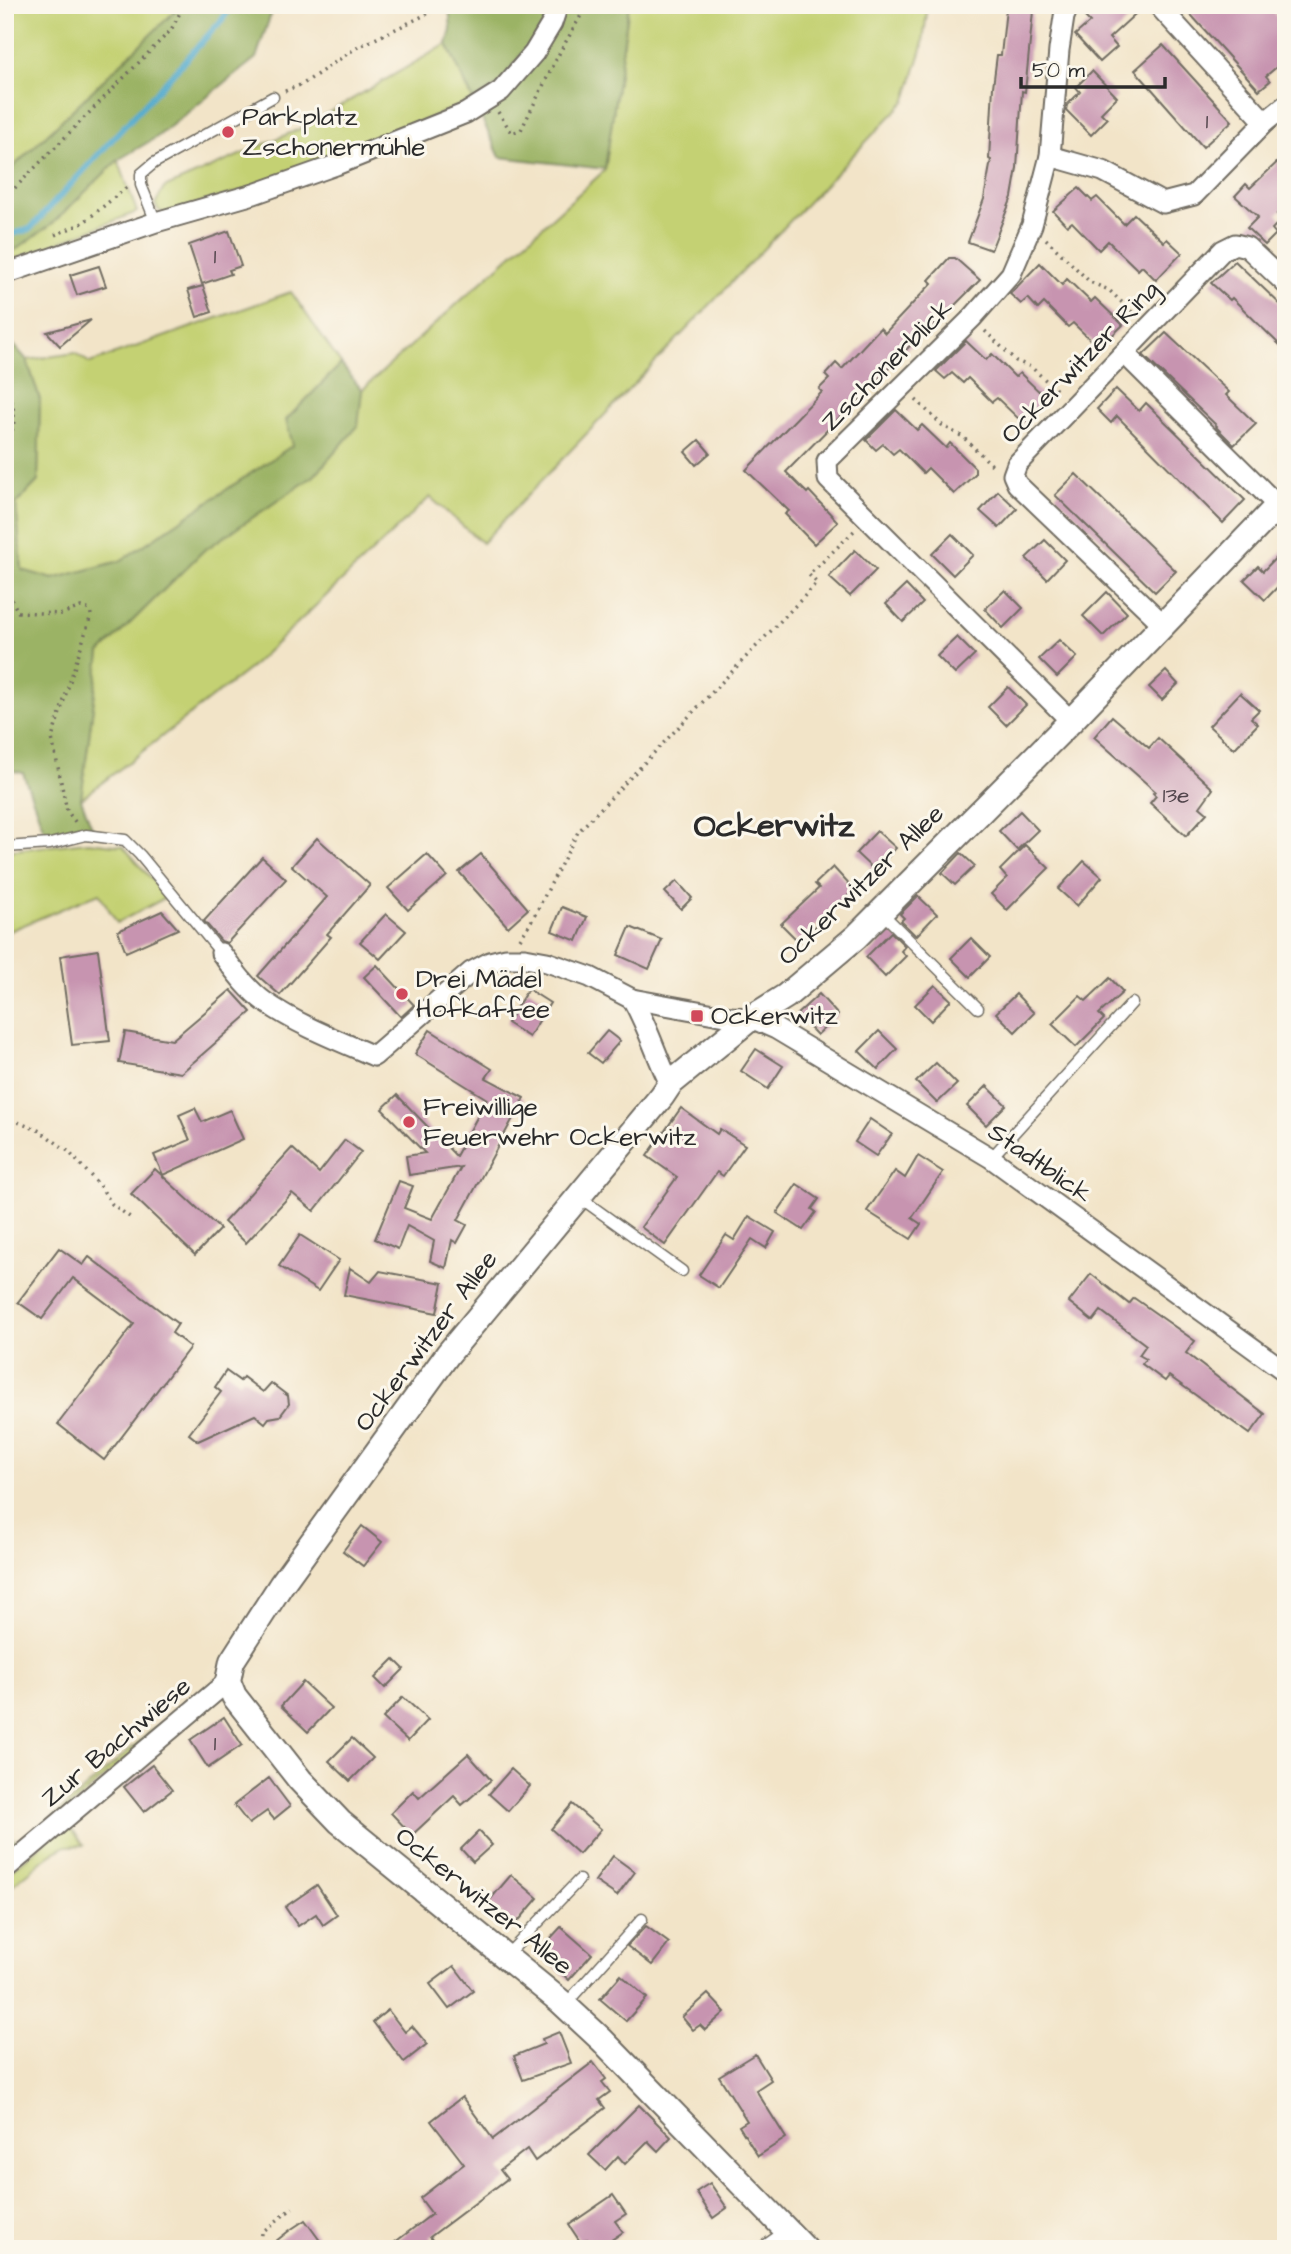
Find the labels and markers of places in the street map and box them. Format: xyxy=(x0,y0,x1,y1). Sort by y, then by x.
place label: Parkplatz Zschonermühle xyxy=(242,99,425,165)
marker: Parkplatz Zschonermühle xyxy=(220,124,236,140)
place label: Drei Mädel Hofkaffee xyxy=(416,961,550,1027)
marker: Drei Mädel Hofkaffee xyxy=(394,986,410,1002)
place label: Ockerwitz xyxy=(711,998,838,1034)
marker: Ockerwitz xyxy=(689,1008,705,1024)
place label: Freiwillige Feuerwehr Ockerwitz xyxy=(423,1089,696,1155)
marker: Freiwillige Feuerwehr Ockerwitz xyxy=(401,1114,417,1130)

